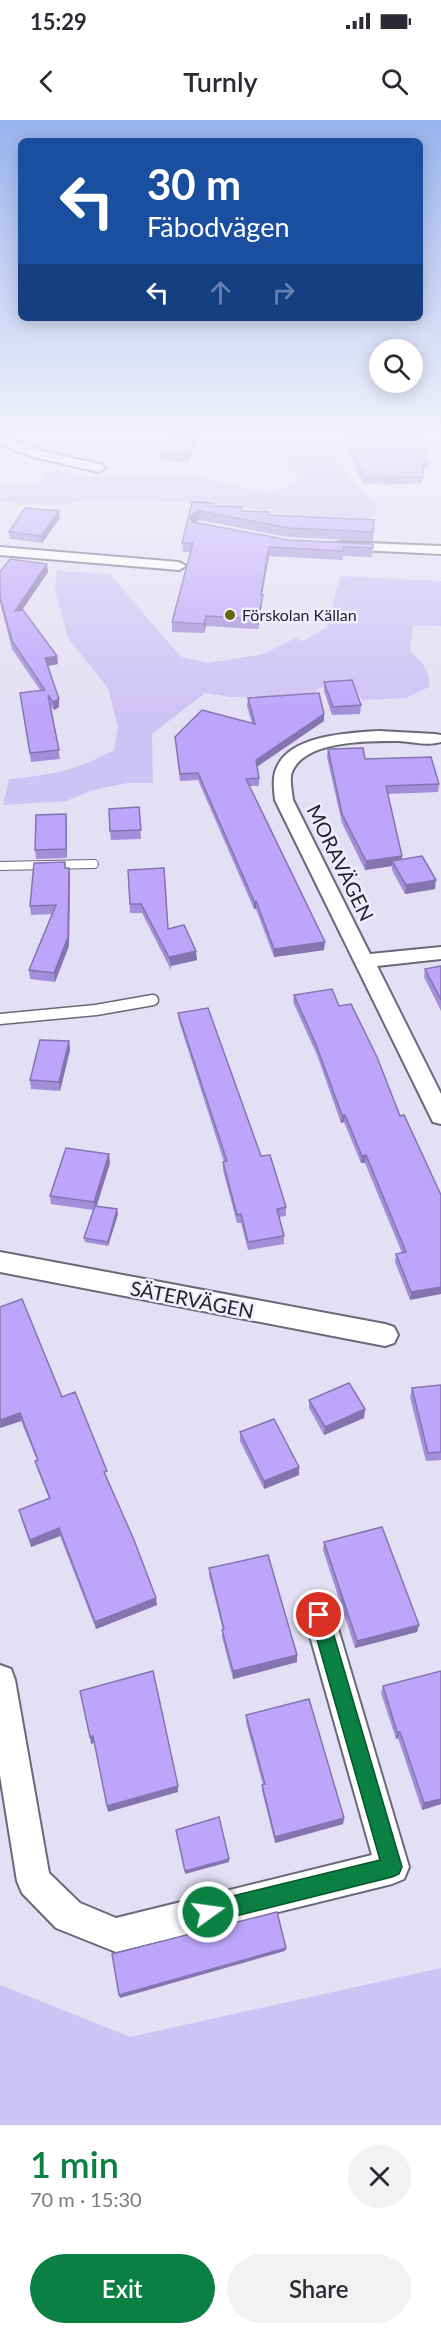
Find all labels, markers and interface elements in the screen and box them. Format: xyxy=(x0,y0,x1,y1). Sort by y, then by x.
text: 15:29 xyxy=(30,8,87,35)
icon: back xyxy=(30,65,63,98)
text: Turnly xyxy=(183,65,258,98)
icon: search xyxy=(378,65,411,98)
text: 30 m xyxy=(147,159,241,209)
icon: left xyxy=(48,162,126,240)
text: Fäbodvägen xyxy=(147,210,290,243)
icon: left xyxy=(141,276,174,309)
icon: ahead xyxy=(204,276,237,309)
icon: right xyxy=(267,276,300,309)
map controls xyxy=(369,339,423,393)
button: search xyxy=(369,339,423,393)
place label: Förskolan Källan xyxy=(242,605,357,624)
marker: Förskolan Källan xyxy=(223,608,237,622)
street label: MORAVÄGEN xyxy=(302,800,379,925)
street label: SÄTERVÄGEN xyxy=(128,1275,256,1323)
pin xyxy=(293,1589,344,1640)
icon: arrive xyxy=(302,1598,335,1631)
position arrow xyxy=(176,1880,240,1944)
text: 1 min xyxy=(30,2142,119,2186)
button: close xyxy=(348,2145,411,2208)
text: 70 m · 15:30 xyxy=(30,2187,142,2211)
button: Exit xyxy=(30,2254,215,2323)
button: Share xyxy=(227,2254,411,2323)

